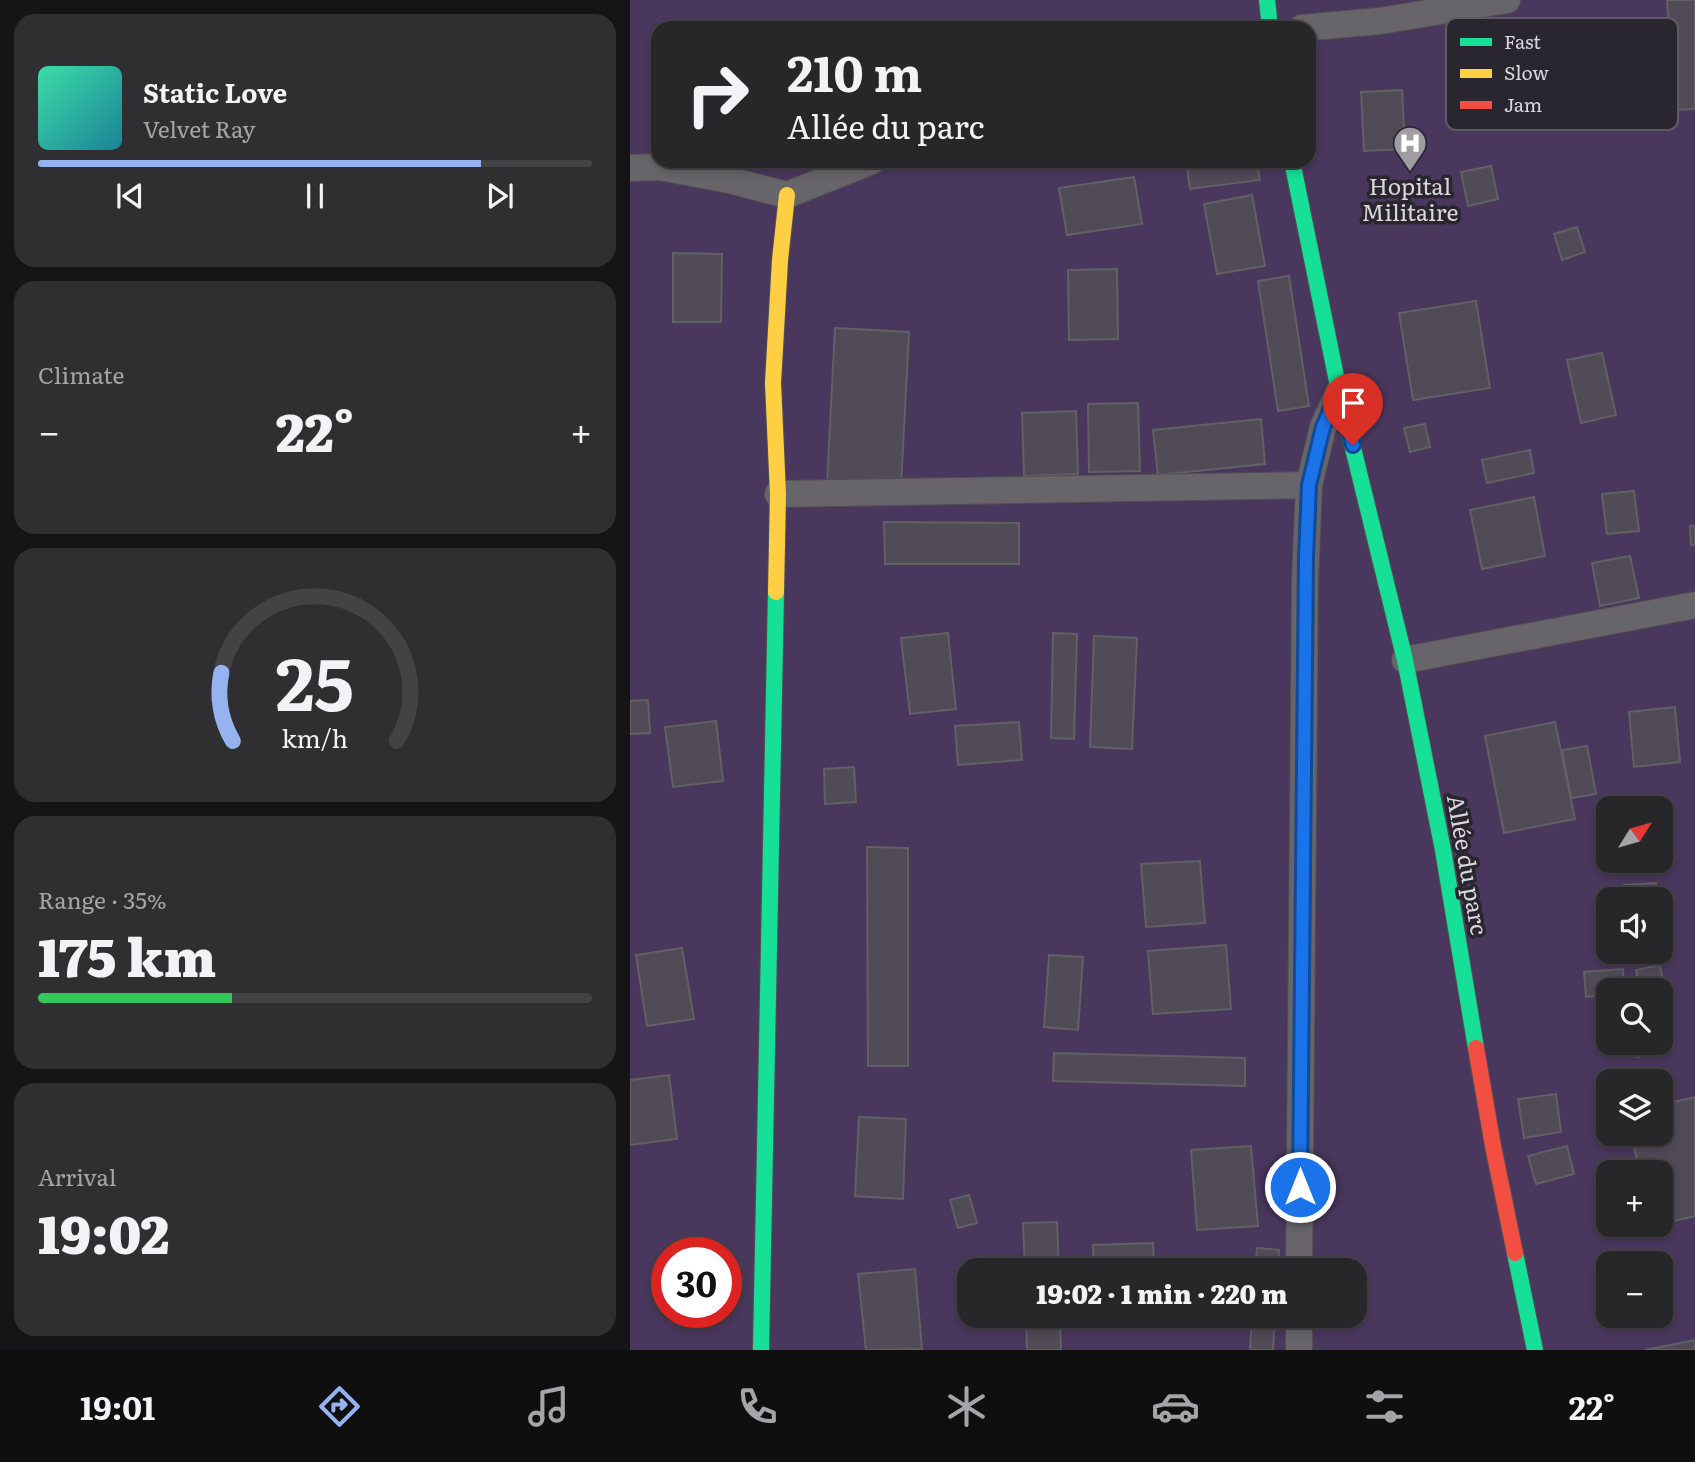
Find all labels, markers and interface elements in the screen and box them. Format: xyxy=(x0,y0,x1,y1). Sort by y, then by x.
legend xyxy=(1446,18,1678,130)
text: Fast xyxy=(1504,27,1541,55)
text: 210 m xyxy=(787,34,922,107)
icon: right xyxy=(672,49,763,140)
text: Slow xyxy=(1504,58,1549,86)
text: Static Love xyxy=(143,72,287,111)
text: Jam xyxy=(1504,90,1542,118)
text: Allée du parc xyxy=(787,101,985,149)
text: Velvet Ray xyxy=(143,111,255,145)
hospital icon: Hopital Militaire xyxy=(1391,124,1429,173)
place label: Hopital Militaire xyxy=(1362,168,1459,228)
icon: previous xyxy=(111,177,149,215)
icon: pause xyxy=(296,177,334,215)
icon: next xyxy=(481,177,519,215)
text: Climate xyxy=(38,357,124,391)
pin xyxy=(1323,373,1383,445)
icon: arrive xyxy=(1334,384,1372,422)
text: 22° xyxy=(276,391,354,468)
text: − xyxy=(38,401,60,458)
text: + xyxy=(570,401,592,458)
text: 25 xyxy=(276,625,354,733)
text: km/h xyxy=(282,719,348,756)
street label: Allée du parc xyxy=(1440,792,1498,938)
north arrow xyxy=(1596,796,1673,873)
map controls xyxy=(1596,796,1673,1328)
text: Range · 35% xyxy=(38,882,167,916)
button: sound xyxy=(1596,887,1673,964)
text: 175 km xyxy=(38,916,216,993)
button: search xyxy=(1596,978,1673,1055)
button: layers xyxy=(1596,1069,1673,1146)
position arrow xyxy=(1263,1150,1337,1224)
text: Arrival xyxy=(38,1159,117,1193)
button: + xyxy=(1596,1160,1673,1237)
text: 19:02 xyxy=(38,1193,169,1270)
speed limit sign: 30 xyxy=(651,1237,742,1328)
button: − xyxy=(1596,1251,1673,1328)
text: 19:02 · 1 min · 220 m xyxy=(1036,1273,1288,1312)
text: 19:01 xyxy=(80,1382,155,1430)
icon: directions xyxy=(315,1382,364,1431)
icon: music xyxy=(524,1382,573,1431)
icon: phone xyxy=(733,1382,782,1431)
icon: climate xyxy=(942,1382,991,1431)
icon: car xyxy=(1151,1382,1200,1431)
icon: filters xyxy=(1360,1382,1409,1431)
text: 22° xyxy=(1569,1382,1615,1430)

